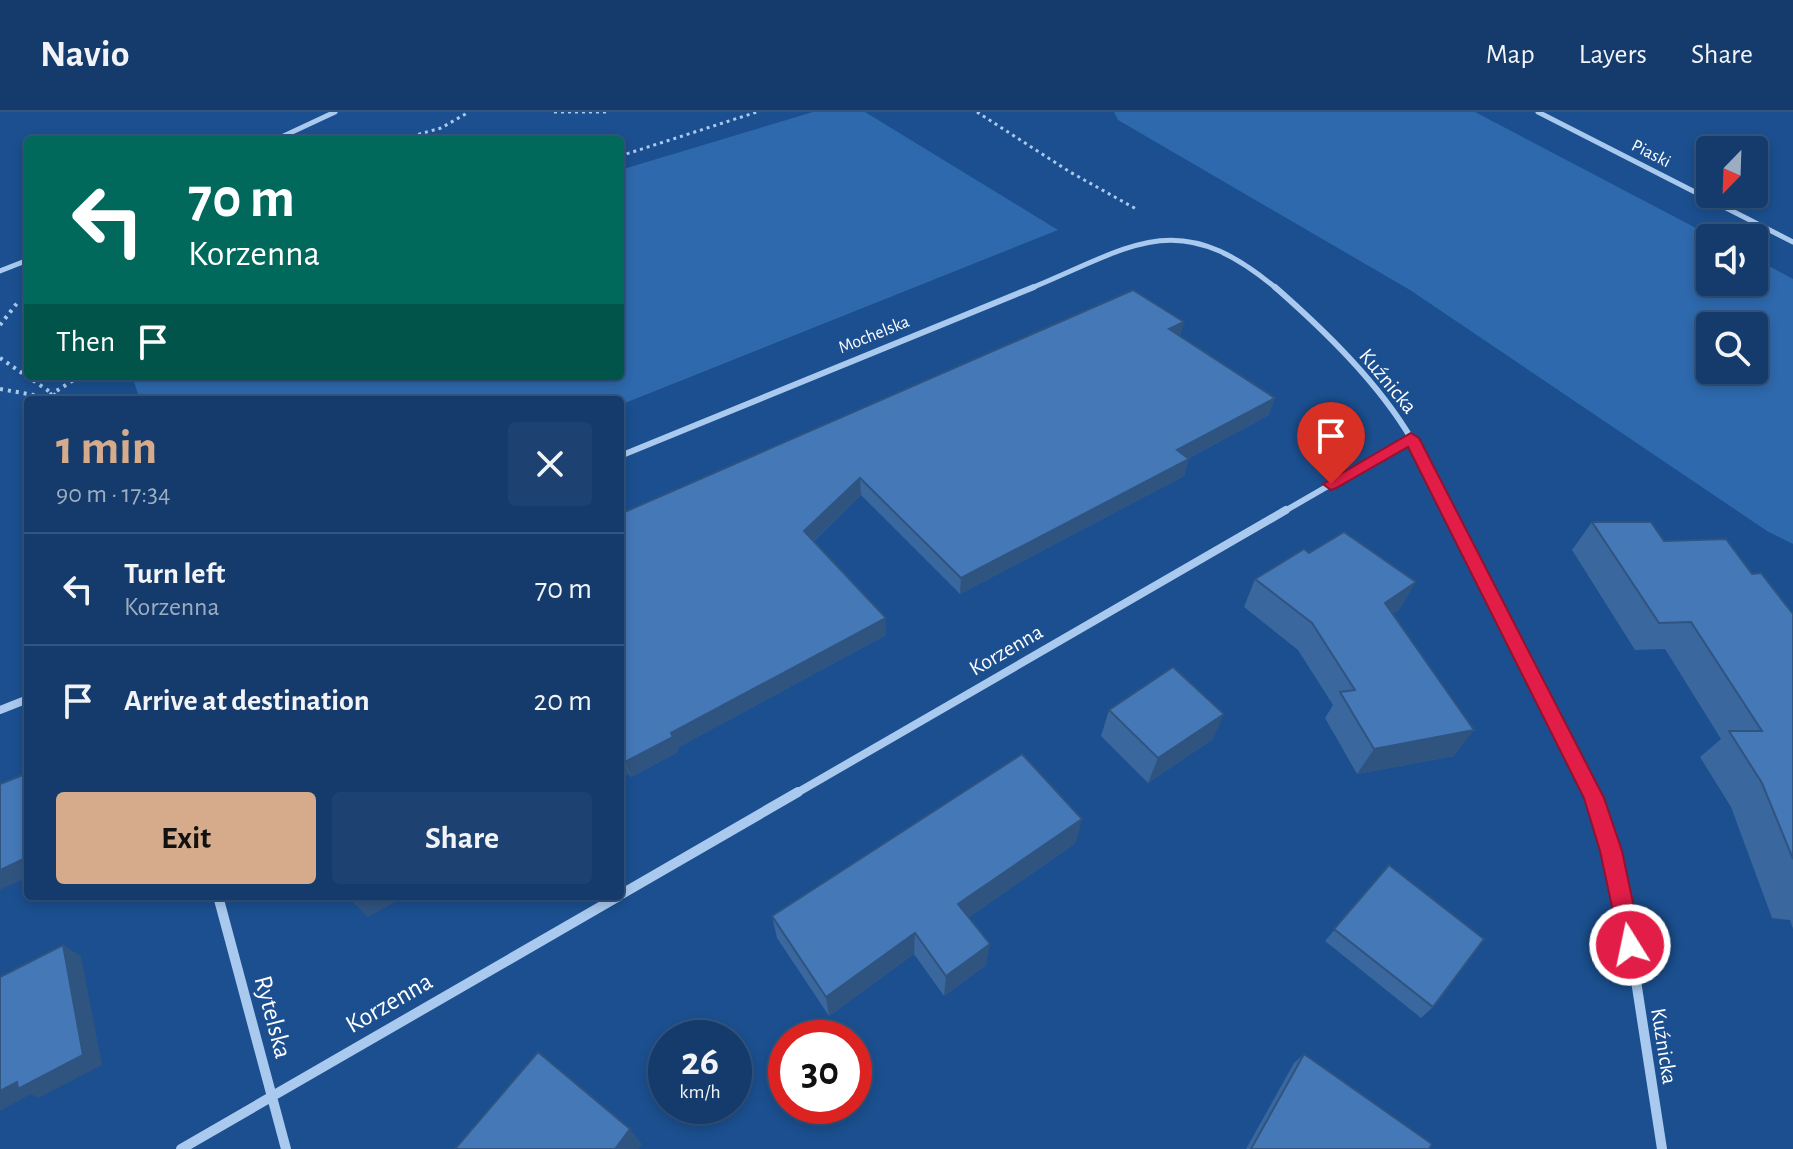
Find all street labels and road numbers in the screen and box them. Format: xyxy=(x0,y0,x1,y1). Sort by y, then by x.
street label: Piaski xyxy=(1629,137,1673,171)
street label: Mochelska xyxy=(836,313,912,357)
street label: Kuźnicka xyxy=(1355,344,1421,418)
street label: Korzenna xyxy=(966,620,1046,680)
street label: Korzenna xyxy=(341,968,437,1038)
street label: Rytelska xyxy=(250,973,296,1061)
street label: Kuźnicka xyxy=(1647,1006,1681,1086)

